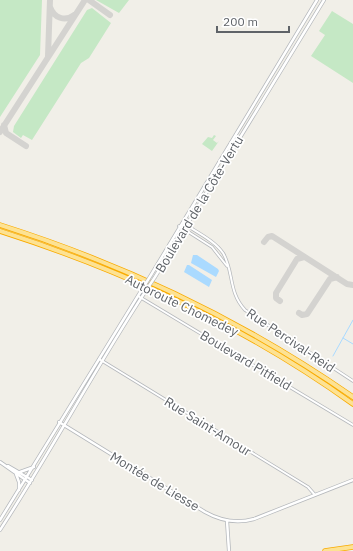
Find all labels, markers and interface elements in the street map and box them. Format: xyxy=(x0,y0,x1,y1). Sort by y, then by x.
scale bar xyxy=(217,8,289,34)
text: 200 m xyxy=(223,14,258,29)
street label: Boulevard de la Côte-Vertu xyxy=(152,133,247,276)
street label: Autoroute Chomedey xyxy=(122,271,242,340)
street label: Rue Percival-Reid xyxy=(243,305,338,376)
street label: Boulevard Pitfield xyxy=(197,327,294,394)
street label: Rue Saint-Amour xyxy=(161,393,255,460)
street label: Montée de Liesse xyxy=(107,448,203,515)

